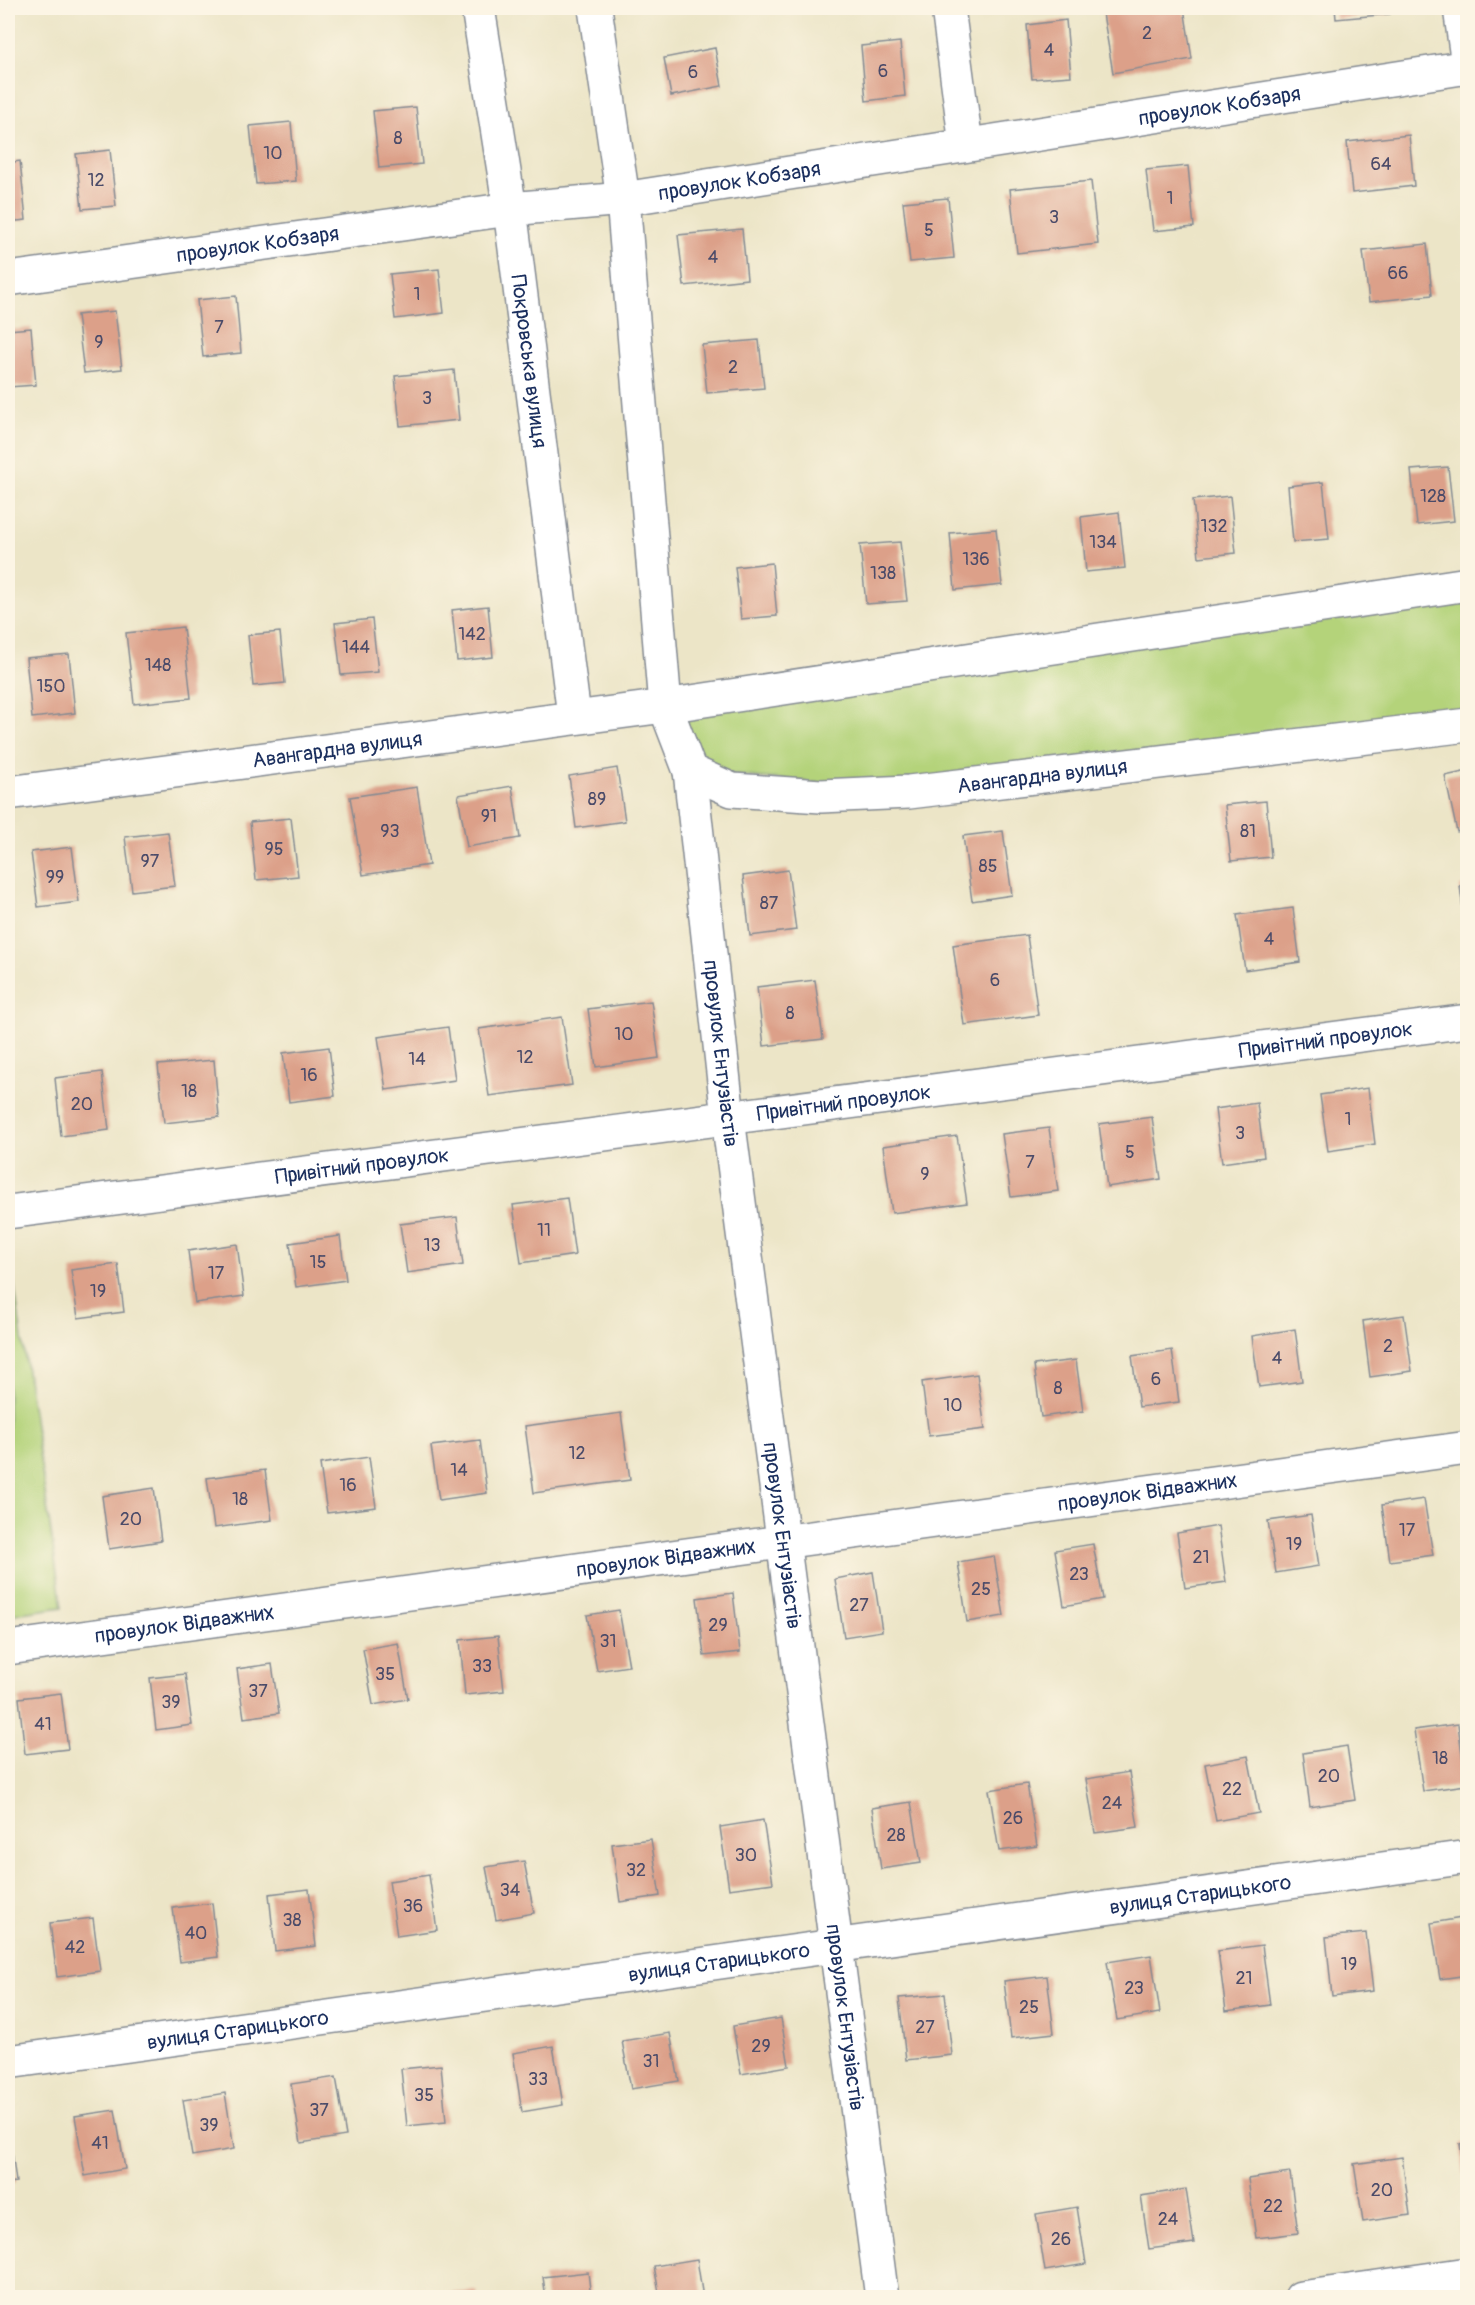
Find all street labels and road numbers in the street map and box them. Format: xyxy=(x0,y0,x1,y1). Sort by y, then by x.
street label: провулок Кобзаря xyxy=(1136,80,1303,132)
street label: провулок Кобзаря xyxy=(656,155,823,207)
street label: провулок Кобзаря xyxy=(175,220,341,269)
street label: Покровська вулиця xyxy=(504,273,553,450)
street label: Авангардна вулиця xyxy=(251,725,424,775)
street label: Авангардна вулиця xyxy=(956,753,1129,800)
street label: провулок Ентузіастів xyxy=(697,958,745,1149)
street label: Привітний провулок xyxy=(1237,1015,1415,1065)
street label: Привітний провулок xyxy=(755,1078,933,1128)
street label: Привітний провулок xyxy=(273,1141,451,1191)
street label: провулок Ентузіастів xyxy=(756,1440,808,1631)
street label: провулок Відважних xyxy=(1056,1467,1239,1518)
street label: провулок Відважних xyxy=(574,1533,757,1584)
street label: провулок Відважних xyxy=(93,1599,276,1650)
street label: вулиця Старицького xyxy=(1108,1869,1293,1921)
street label: провулок Ентузіастів xyxy=(819,1922,870,2113)
street label: вулиця Старицького xyxy=(626,1937,812,1989)
street label: вулиця Старицького xyxy=(145,2004,330,2056)

